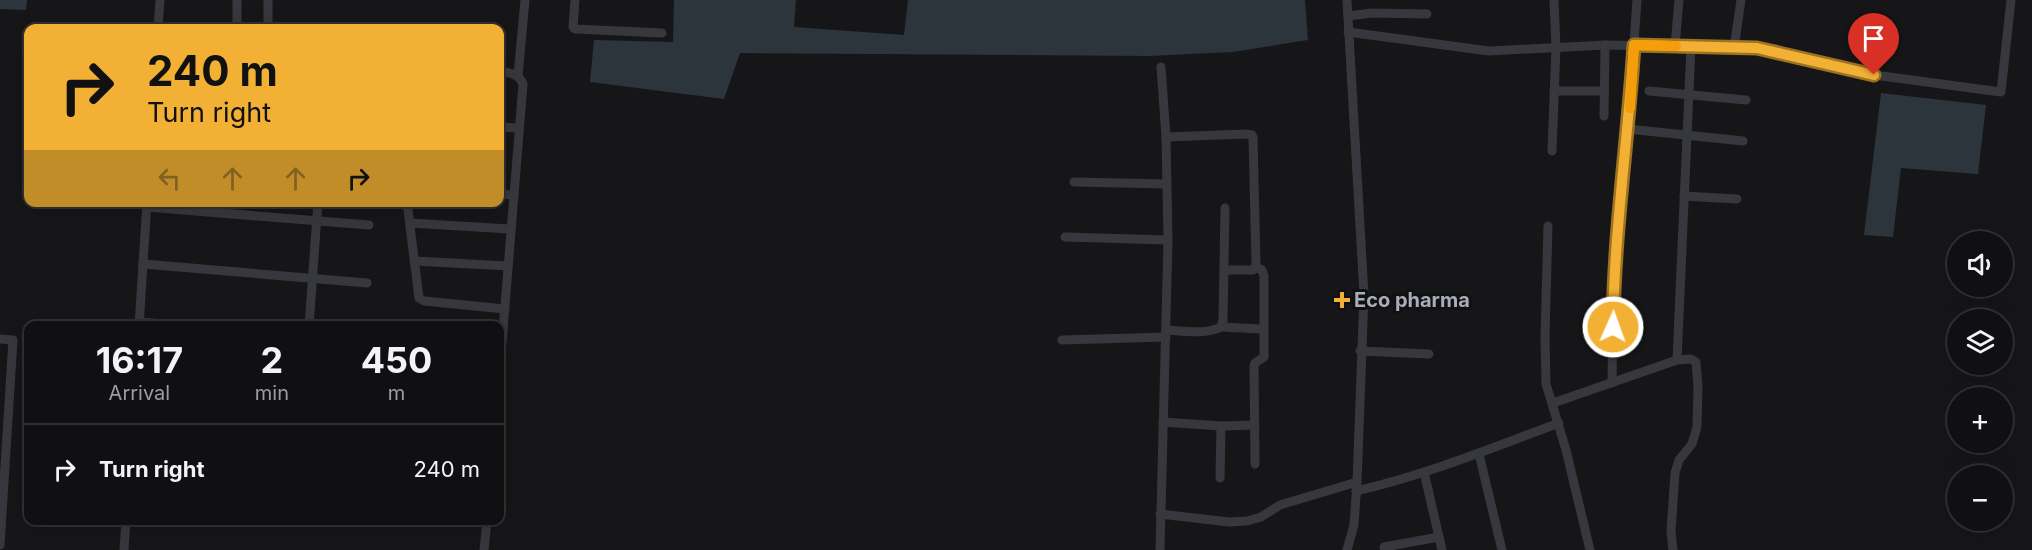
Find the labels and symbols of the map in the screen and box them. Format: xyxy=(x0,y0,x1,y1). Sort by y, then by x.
pin xyxy=(1848,13,1899,75)
place label: Eco pharma xyxy=(1354,288,1470,312)
marker: Eco pharma xyxy=(1335,293,1349,307)
position arrow xyxy=(1581,295,1645,359)

